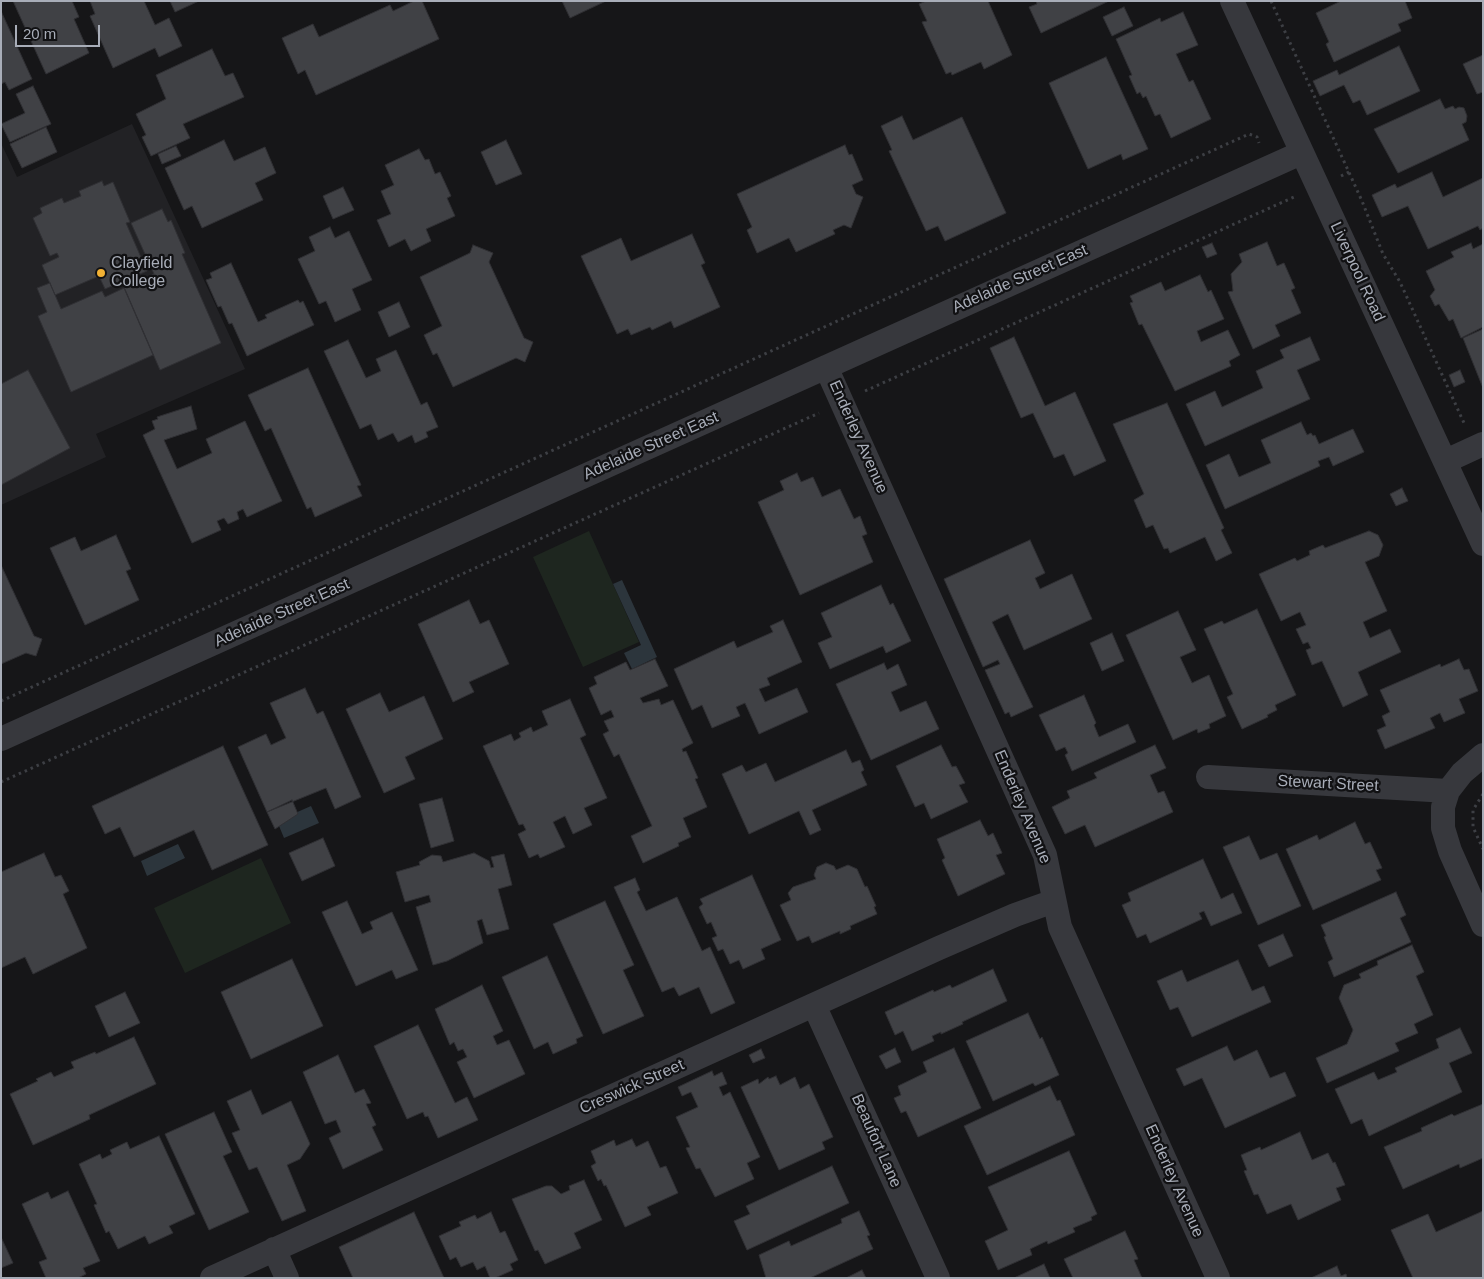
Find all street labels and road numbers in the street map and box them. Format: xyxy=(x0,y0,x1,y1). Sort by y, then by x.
street label: Liverpool Road xyxy=(1326,219,1388,325)
street label: Adelaide Street East xyxy=(949,241,1091,317)
street label: Enderley Avenue xyxy=(825,378,891,496)
street label: Adelaide Street East xyxy=(580,408,722,484)
street label: Adelaide Street East xyxy=(211,575,353,651)
street label: Enderley Avenue xyxy=(989,747,1055,867)
street label: Stewart Street xyxy=(1277,772,1379,796)
street label: Creswick Street xyxy=(577,1055,687,1119)
street label: Beaufort Lane xyxy=(847,1091,905,1191)
street label: Enderley Avenue xyxy=(1141,1122,1207,1240)

